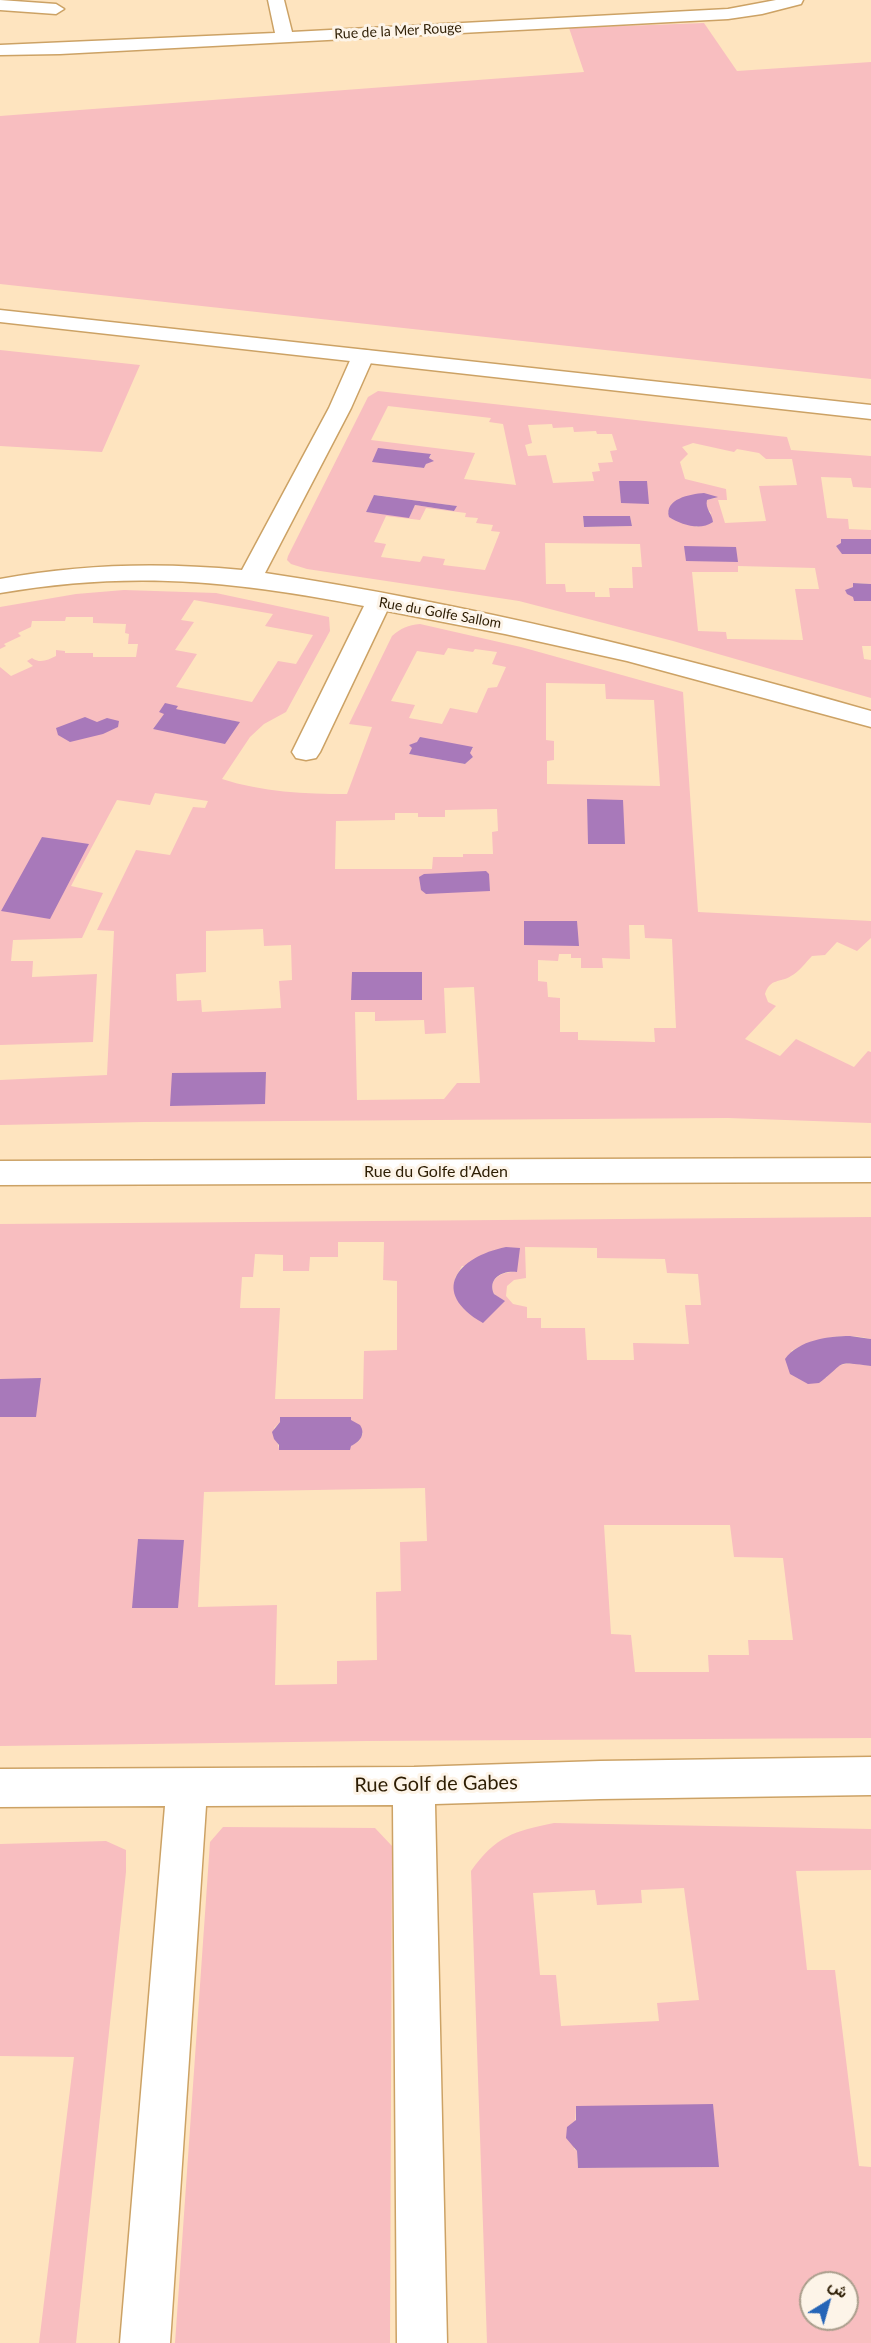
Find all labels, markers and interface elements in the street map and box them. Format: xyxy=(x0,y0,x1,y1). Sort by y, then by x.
street label: Rue de la Mer Rouge xyxy=(334,19,462,43)
street label: Rue du Golfe Sallom xyxy=(377,594,503,632)
street label: Rue du Golfe d'Aden xyxy=(364,1162,508,1182)
street label: Rue Golf de Gabes xyxy=(354,1771,518,1797)
north arrow xyxy=(799,2271,859,2331)
text: ش xyxy=(826,2274,852,2301)

